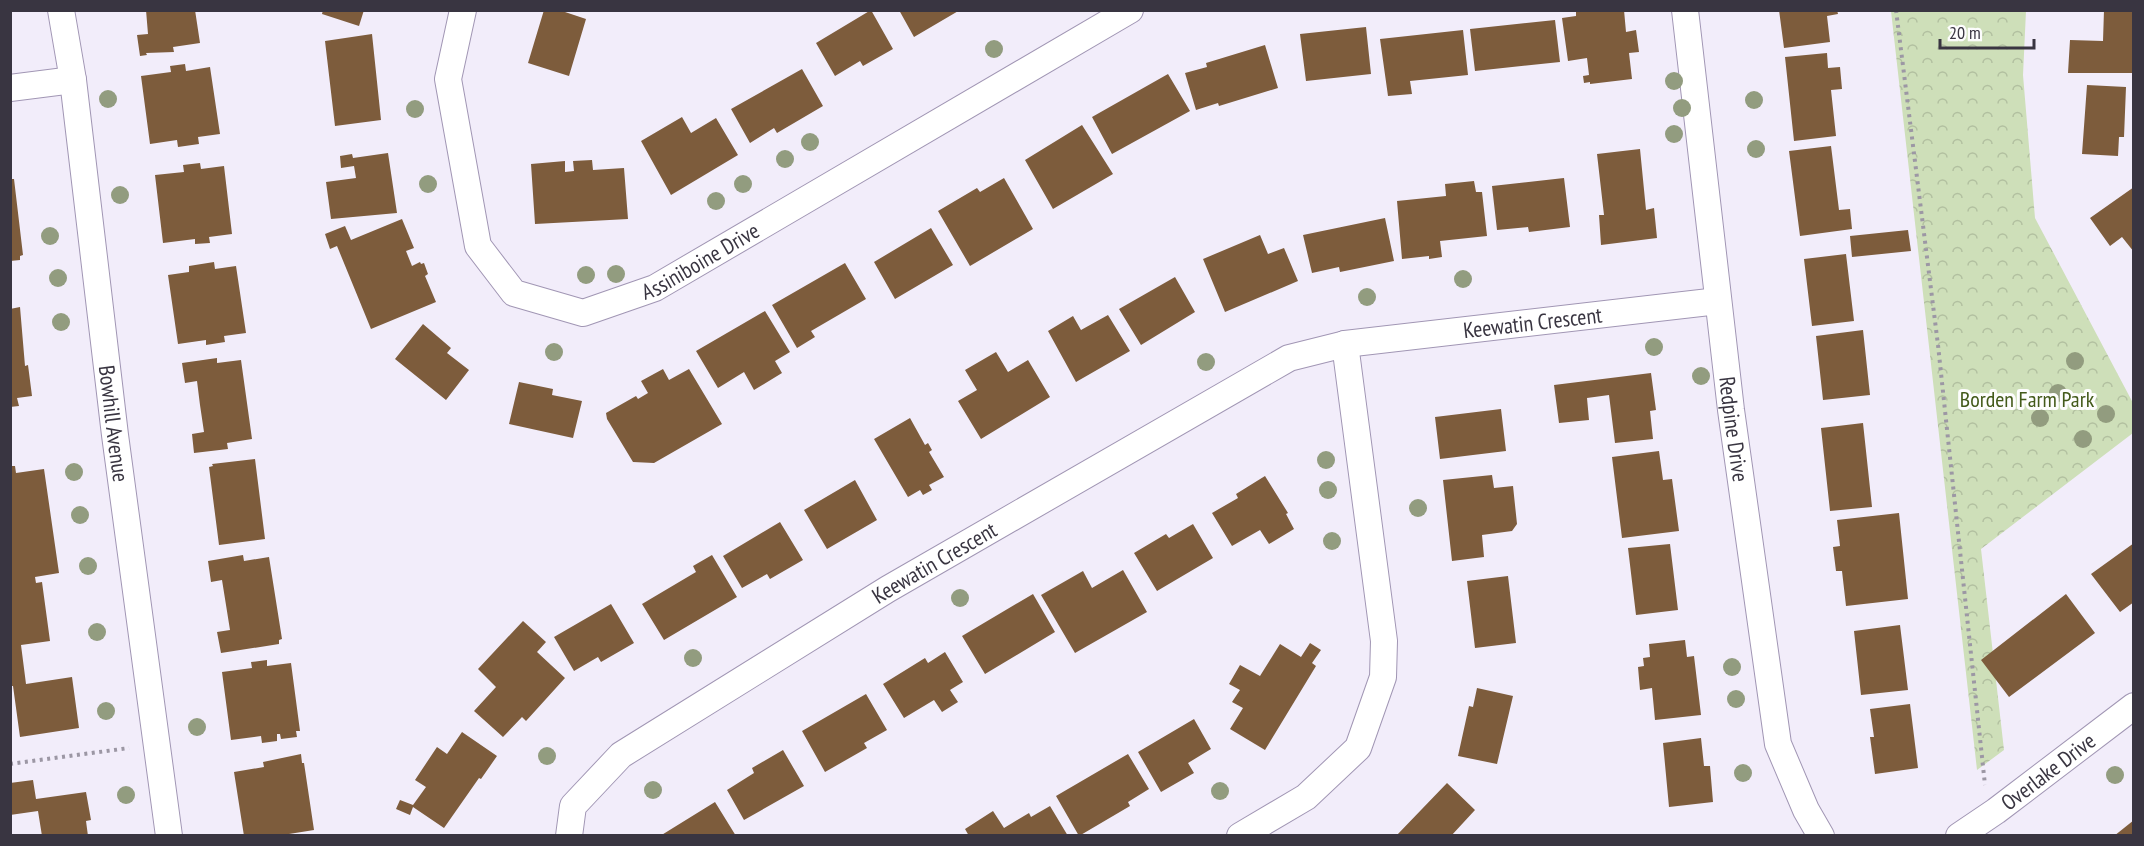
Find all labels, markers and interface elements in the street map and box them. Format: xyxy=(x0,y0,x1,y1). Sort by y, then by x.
scale bar xyxy=(1940,12,2034,50)
text: 20 m xyxy=(1949,21,1981,44)
street label: Assiniboine Drive xyxy=(638,216,764,306)
street label: Keewatin Crescent xyxy=(1462,300,1603,344)
street label: Bowhill Avenue xyxy=(93,364,135,484)
street label: Redpine Drive xyxy=(1713,375,1755,484)
park label: Borden Farm Park xyxy=(1960,385,2095,413)
street label: Keewatin Crescent xyxy=(867,515,1002,610)
street label: Overlake Drive xyxy=(1995,727,2101,816)

